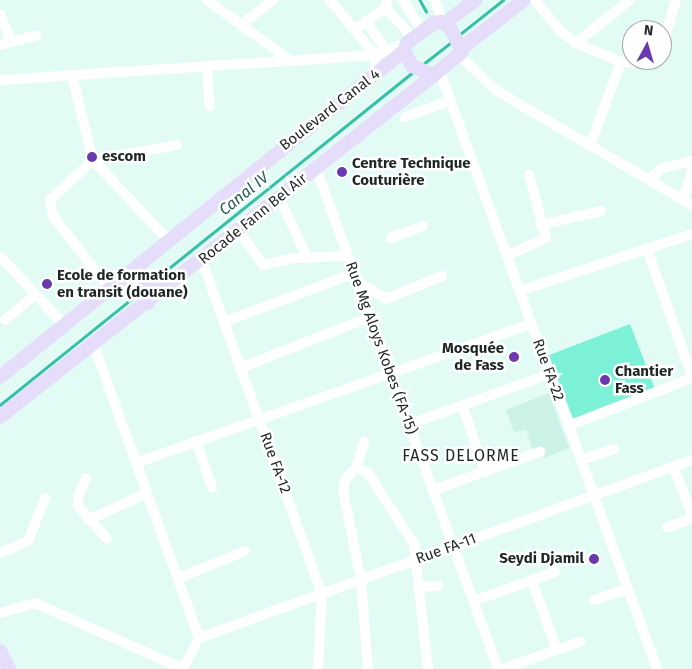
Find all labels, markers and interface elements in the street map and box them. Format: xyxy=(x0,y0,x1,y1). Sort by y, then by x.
north arrow xyxy=(622,20,672,70)
text: N xyxy=(643,22,654,40)
street label: Boulevard Canal 4 xyxy=(276,65,384,155)
place label: escom xyxy=(102,148,146,166)
marker: escom xyxy=(86,151,98,163)
place label: Centre Technique Couturière xyxy=(352,154,471,189)
marker: Centre Technique Couturière xyxy=(336,166,348,178)
water label: Canal IV xyxy=(215,168,273,220)
street label: Rocade Fann Bel Air xyxy=(195,170,311,268)
street label: Rue Mg Aloys Kobes (FA-15) xyxy=(341,259,421,437)
place label: Ecole de formation en transit (douane) xyxy=(57,266,188,301)
marker: Ecole de formation en transit (douane) xyxy=(41,278,53,290)
street label: Rue FA-22 xyxy=(528,336,568,404)
place label: Mosquée de Fass xyxy=(442,339,504,374)
marker: Mosquée de Fass xyxy=(508,351,520,363)
place label: Chantier Fass xyxy=(615,362,673,397)
marker: Chantier Fass xyxy=(599,374,611,386)
street label: Rue FA-12 xyxy=(256,430,294,496)
district label: FASS DELORME xyxy=(401,446,521,466)
street label: Rue FA-11 xyxy=(413,530,479,568)
place label: Seydi Djamil xyxy=(499,550,584,568)
marker: Seydi Djamil xyxy=(588,553,600,565)

